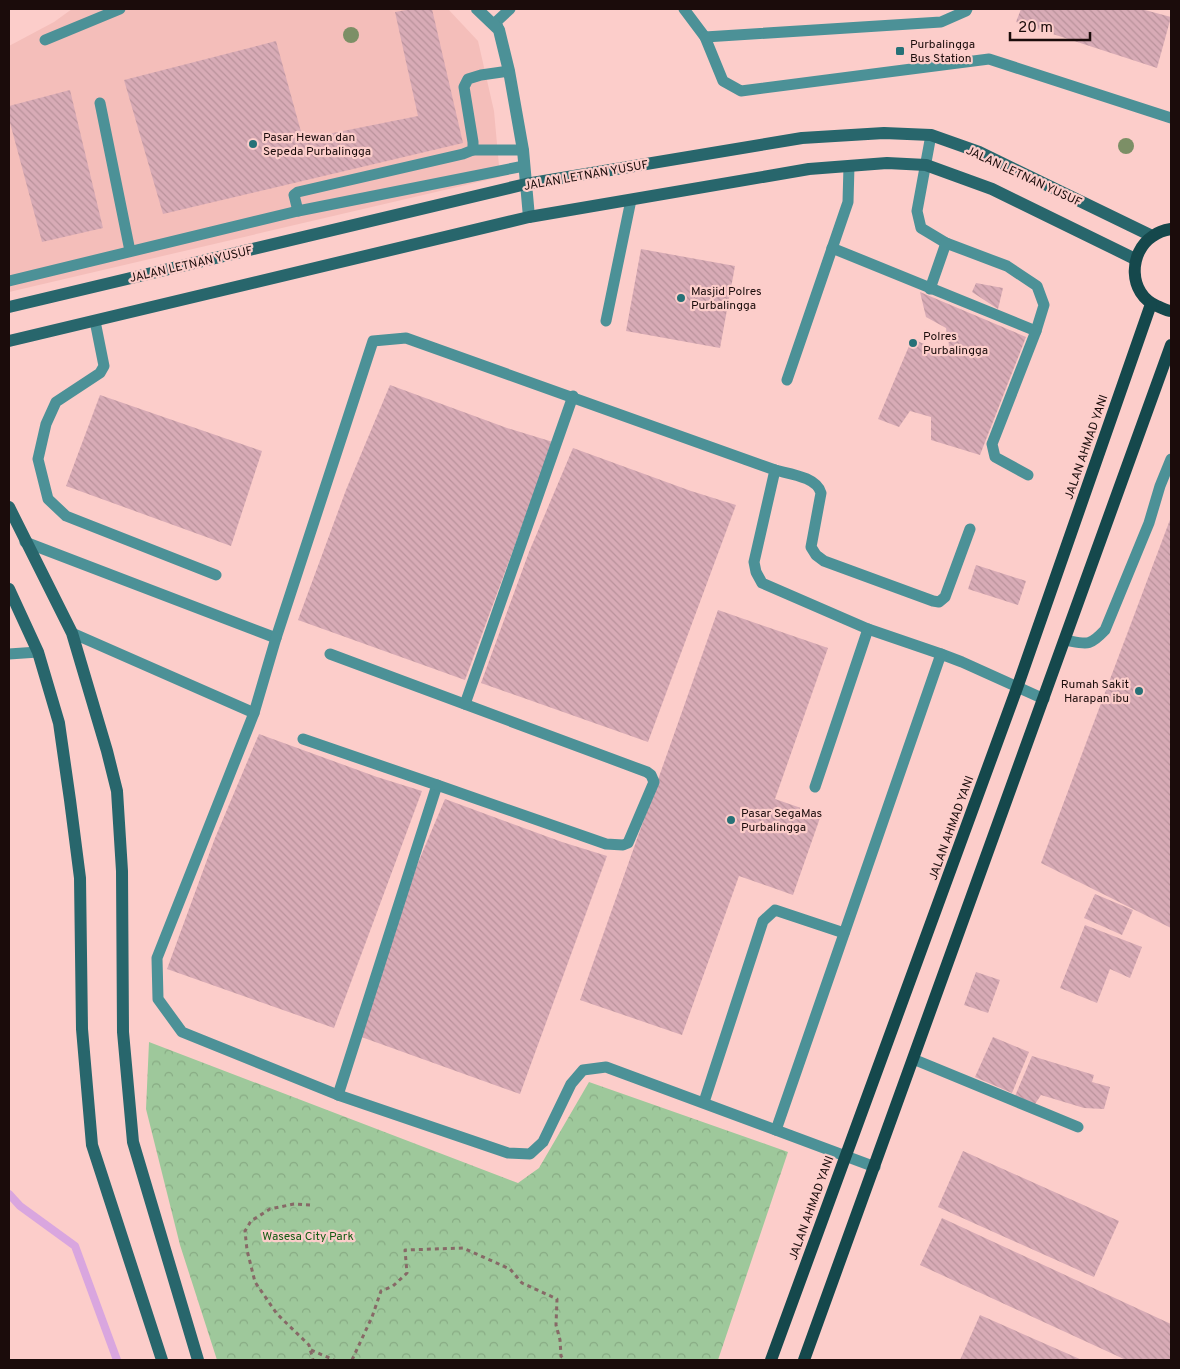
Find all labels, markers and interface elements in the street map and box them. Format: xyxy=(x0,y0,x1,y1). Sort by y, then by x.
scale bar xyxy=(1010,10,1090,42)
text: 20 m xyxy=(1018,19,1053,38)
place label: Purbalingga Bus Station xyxy=(910,37,975,67)
marker: Purbalingga Bus Station xyxy=(894,45,906,57)
place label: Pasar Hewan dan Sepeda Purbalingga xyxy=(263,130,371,160)
marker: Pasar Hewan dan Sepeda Purbalingga xyxy=(247,138,259,150)
street label: JALAN LETNAN YUSUF xyxy=(963,143,1084,211)
street label: JALAN LETNAN YUSUF xyxy=(523,157,650,195)
street label: JALAN LETNAN YUSUF xyxy=(128,243,255,287)
place label: Masjid Polres Purbalingga xyxy=(691,284,762,314)
marker: Masjid Polres Purbalingga xyxy=(675,292,687,304)
place label: Polres Purbalingga xyxy=(923,329,988,359)
marker: Polres Purbalingga xyxy=(907,337,919,349)
street label: JALAN AHMAD YANI xyxy=(1061,393,1112,502)
place label: Rumah Sakit Harapan ibu xyxy=(1061,677,1129,707)
marker: Rumah Sakit Harapan ibu xyxy=(1133,685,1145,697)
street label: JALAN AHMAD YANI xyxy=(926,774,978,883)
place label: Pasar SegaMas Purbalingga xyxy=(741,806,822,836)
marker: Pasar SegaMas Purbalingga xyxy=(725,814,737,826)
street label: JALAN AHMAD YANI xyxy=(786,1154,838,1263)
park label: Wasesa City Park xyxy=(262,1229,354,1245)

